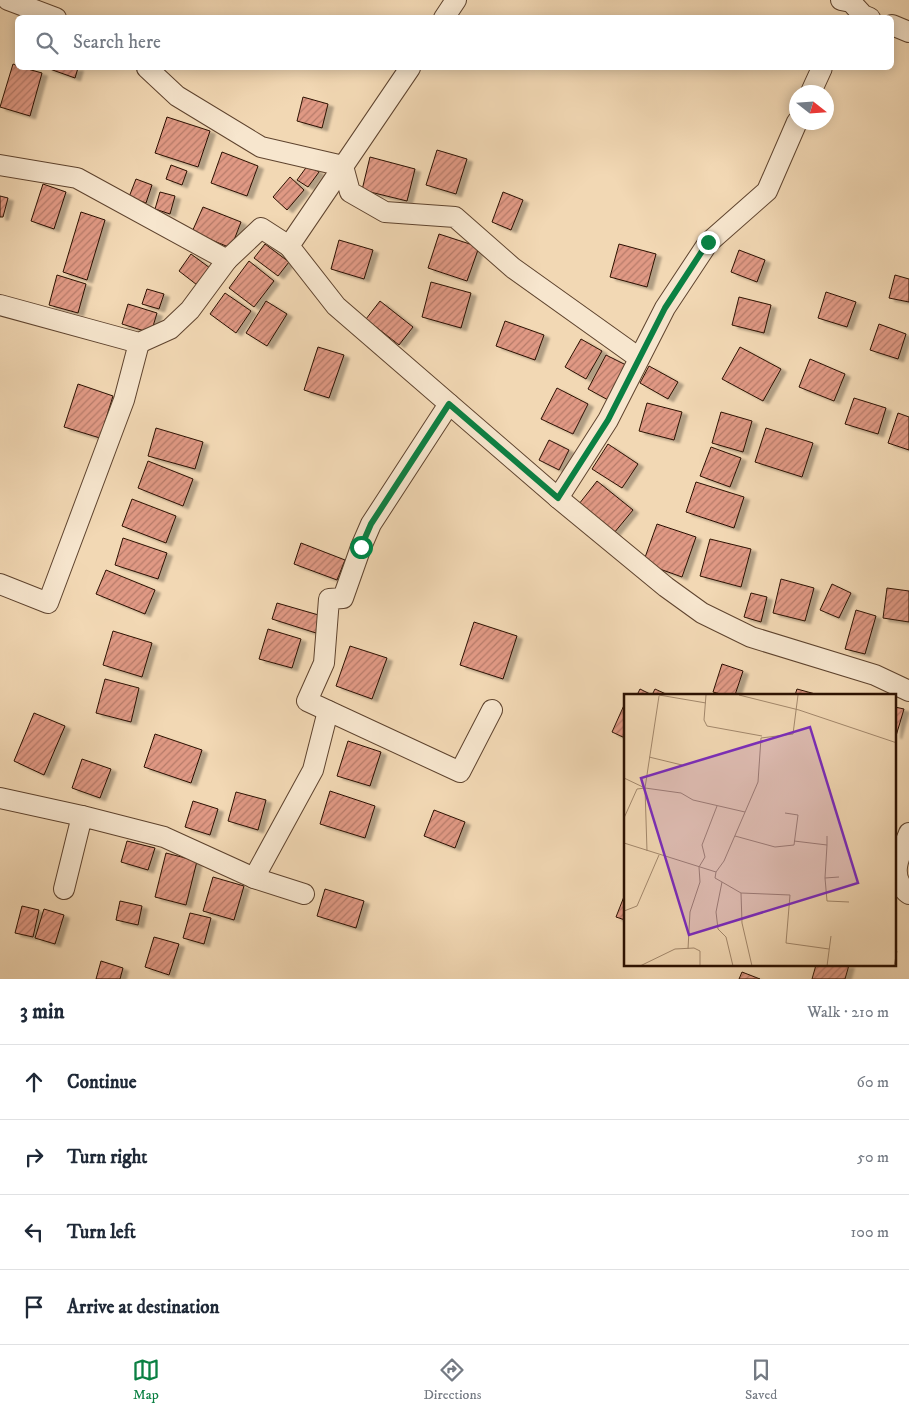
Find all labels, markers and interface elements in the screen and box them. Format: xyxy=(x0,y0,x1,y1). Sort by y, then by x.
search box xyxy=(15,15,894,70)
icon: search xyxy=(33,29,61,57)
text: Search here xyxy=(73,31,161,54)
north arrow xyxy=(789,85,834,130)
route end xyxy=(697,231,720,254)
route start xyxy=(350,536,373,559)
inset map xyxy=(624,694,896,966)
text: 3 min xyxy=(20,999,65,1025)
text: Walk · 210 m xyxy=(807,1002,889,1022)
icon: ahead xyxy=(20,1068,48,1096)
text: Continue xyxy=(67,1071,137,1094)
text: 60 m xyxy=(857,1072,889,1092)
icon: right xyxy=(20,1143,48,1171)
text: Turn right xyxy=(67,1146,147,1169)
text: 50 m xyxy=(857,1147,889,1167)
icon: left xyxy=(20,1218,48,1246)
text: Turn left xyxy=(67,1221,136,1244)
text: 100 m xyxy=(851,1222,889,1242)
icon: arrive xyxy=(20,1293,48,1321)
text: Arrive at destination xyxy=(67,1296,219,1319)
tab: Map xyxy=(132,1356,160,1404)
tab: Directions xyxy=(423,1356,481,1404)
tab: Saved xyxy=(745,1356,777,1404)

